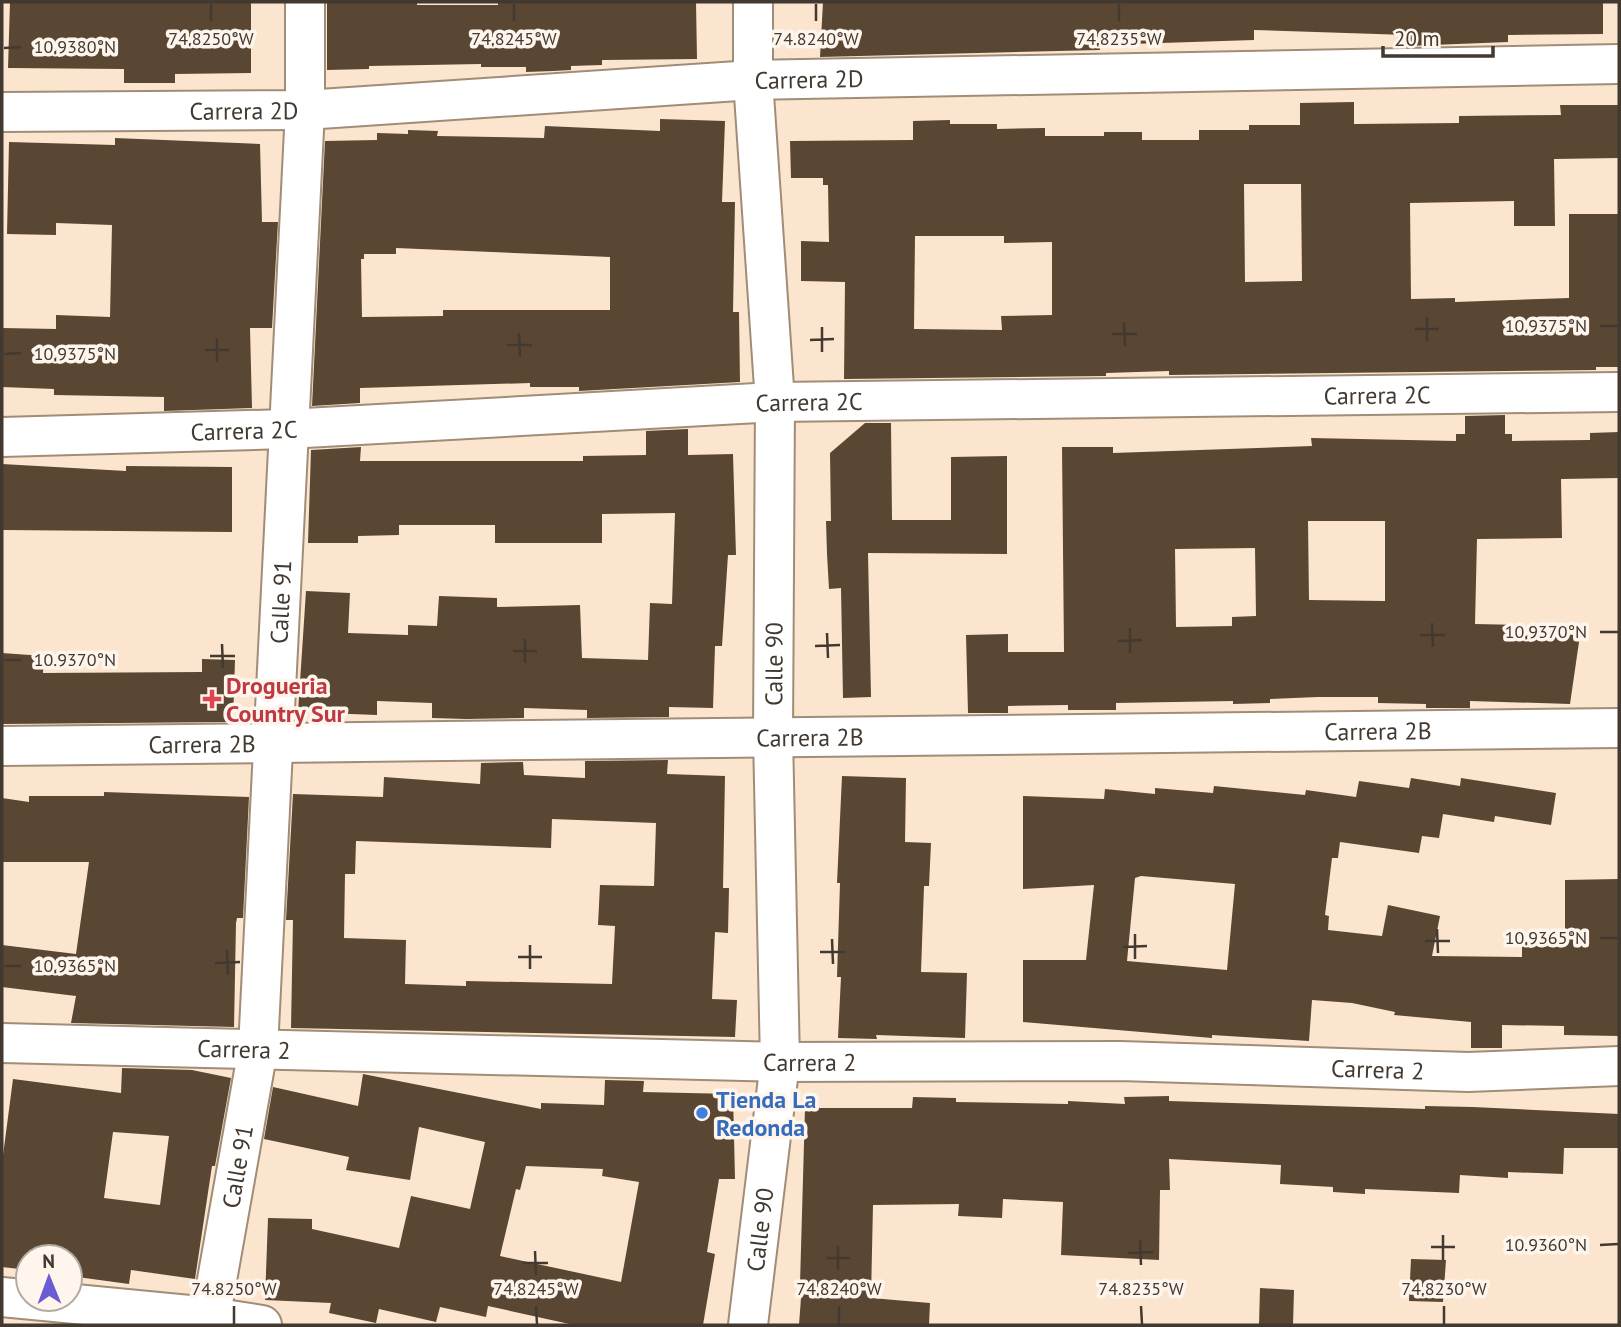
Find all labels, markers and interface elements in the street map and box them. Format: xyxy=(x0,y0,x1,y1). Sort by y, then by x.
scale bar xyxy=(1383,14,1493,58)
text: 20 m xyxy=(1394,25,1440,52)
text: 74.8250°W xyxy=(168,27,254,50)
text: 74.8245°W xyxy=(471,27,557,50)
text: 74.8240°W xyxy=(773,27,859,50)
text: 74.8235°W xyxy=(1076,27,1162,50)
text: 10.9380°N xyxy=(34,35,116,58)
street label: Carrera 2D xyxy=(754,62,864,95)
street label: Carrera 2D xyxy=(189,95,299,126)
text: 10.9375°N xyxy=(1505,314,1587,337)
text: 10.9375°N xyxy=(34,342,116,365)
street label: Carrera 2C xyxy=(1323,379,1431,411)
street label: Carrera 2C xyxy=(755,385,863,419)
street label: Carrera 2C xyxy=(190,413,298,447)
street label: Calle 91 xyxy=(263,559,298,645)
text: 10.9370°N xyxy=(1505,620,1587,643)
street label: Calle 90 xyxy=(758,622,789,706)
text: 10.9370°N xyxy=(34,648,116,671)
place label: Drogueria Country Sur xyxy=(226,670,346,729)
marker: Drogueria Country Sur xyxy=(204,691,220,707)
street label: Carrera 2B xyxy=(1324,715,1432,747)
street label: Carrera 2B xyxy=(756,721,864,753)
street label: Carrera 2B xyxy=(148,728,256,760)
text: 10.9365°N xyxy=(1505,926,1587,949)
text: 10.9365°N xyxy=(34,954,116,977)
street label: Carrera 2 xyxy=(197,1032,291,1066)
street label: Carrera 2 xyxy=(763,1046,856,1078)
street label: Carrera 2 xyxy=(1330,1052,1425,1086)
place label: Tienda La Redonda xyxy=(716,1084,817,1143)
marker: Tienda La Redonda xyxy=(694,1105,710,1121)
street label: Calle 91 xyxy=(215,1122,260,1211)
street label: Calle 90 xyxy=(739,1186,780,1273)
text: 10.9360°N xyxy=(1505,1233,1587,1256)
north arrow xyxy=(14,1243,84,1313)
text: N xyxy=(42,1249,55,1273)
text: 74.8250°W xyxy=(191,1277,277,1300)
text: 74.8245°W xyxy=(493,1277,579,1300)
text: 74.8240°W xyxy=(796,1277,882,1300)
text: 74.8235°W xyxy=(1098,1277,1184,1300)
text: 74.8230°W xyxy=(1401,1277,1487,1300)

